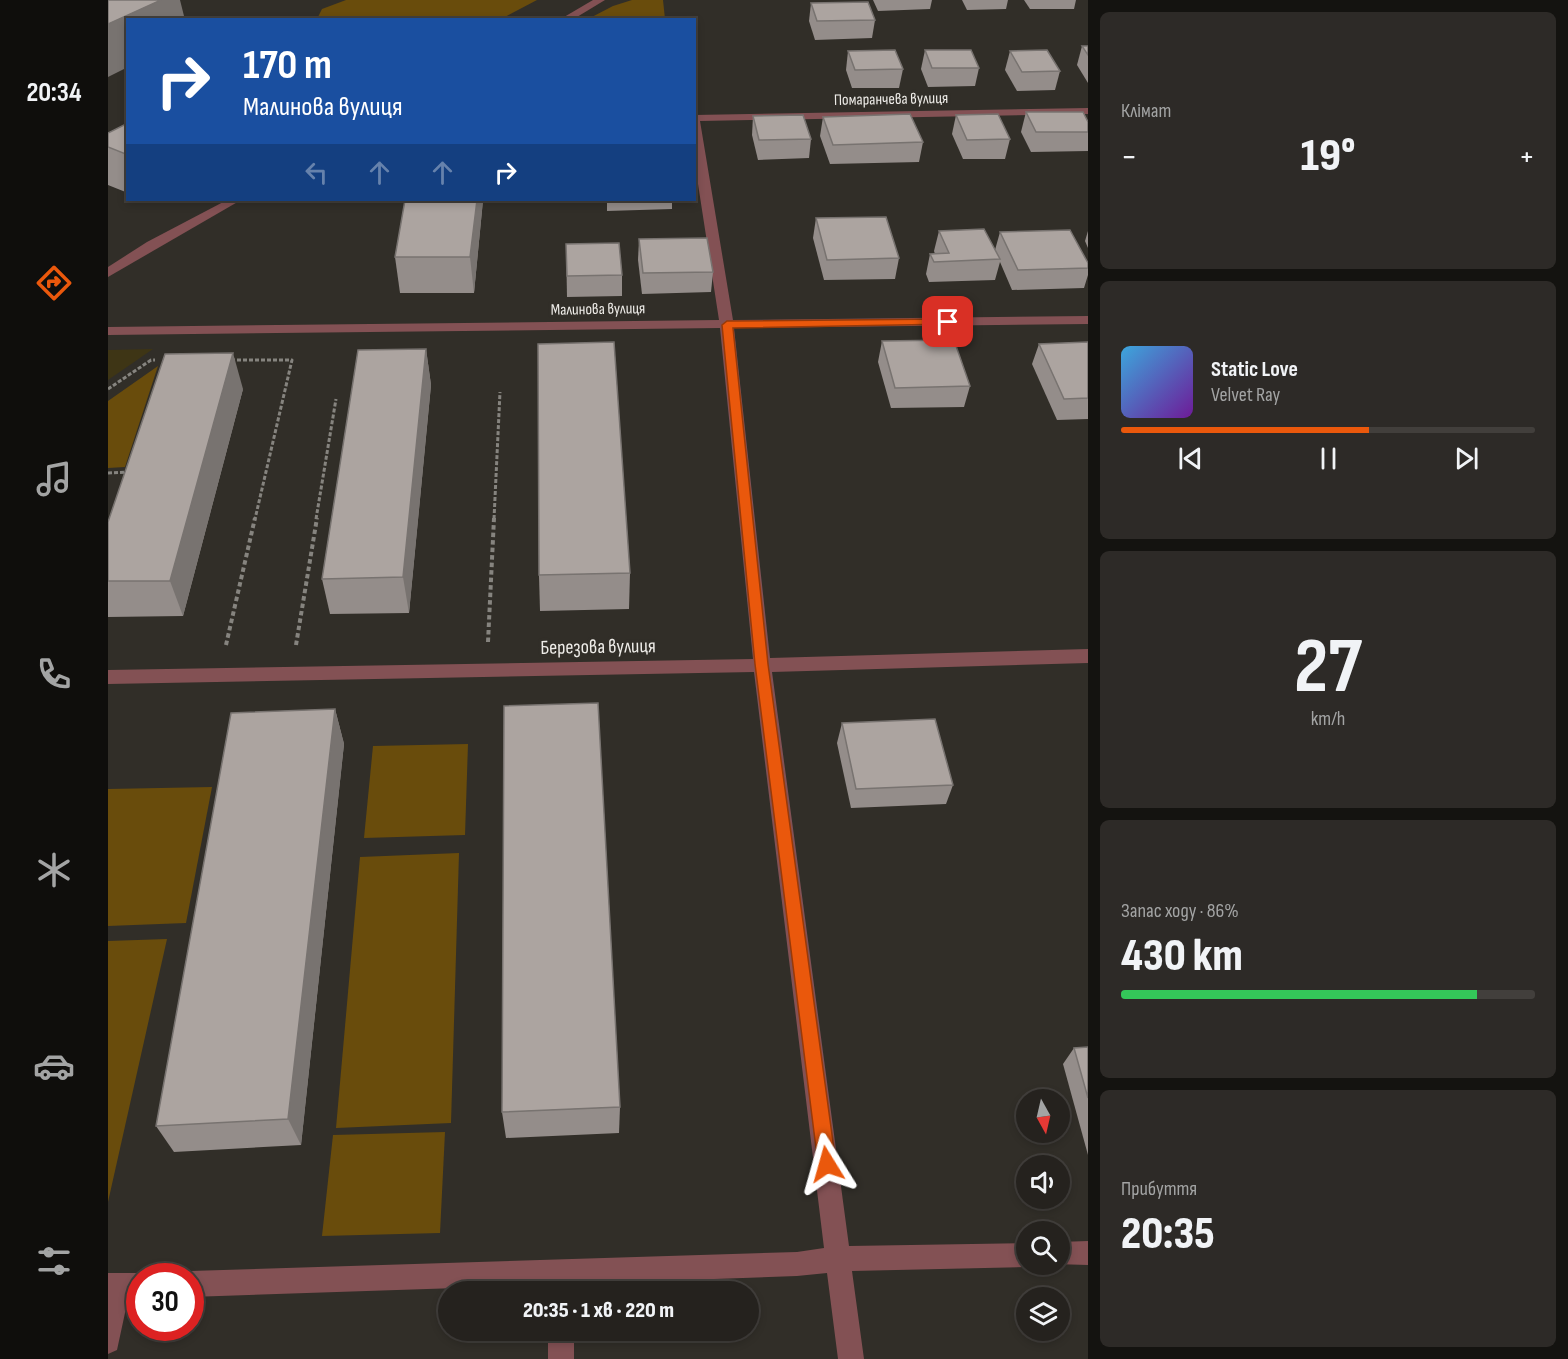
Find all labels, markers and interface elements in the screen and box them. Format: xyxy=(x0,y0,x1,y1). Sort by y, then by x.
text: 170 m xyxy=(243,40,332,91)
icon: right xyxy=(144,42,222,120)
text: 20:34 xyxy=(26,77,82,109)
street label: Помаранчева вулиця xyxy=(834,89,948,110)
text: Малинова вулиця xyxy=(243,91,403,123)
text: Клімат xyxy=(1121,99,1171,123)
text: 19° xyxy=(1301,129,1355,184)
text: − xyxy=(1121,137,1137,177)
text: + xyxy=(1519,137,1535,177)
icon: left xyxy=(300,156,333,189)
icon: ahead xyxy=(363,156,396,189)
icon: ahead xyxy=(426,156,459,189)
icon: right xyxy=(489,156,522,189)
icon: directions xyxy=(33,262,75,304)
pin xyxy=(922,296,973,347)
street label: Малинова вулиця xyxy=(551,299,645,320)
icon: arrive xyxy=(931,305,964,338)
text: Static Love xyxy=(1211,356,1298,383)
text: Velvet Ray xyxy=(1211,383,1280,407)
icon: previous xyxy=(1174,442,1207,475)
icon: pause xyxy=(1312,442,1345,475)
icon: next xyxy=(1450,442,1483,475)
icon: music xyxy=(33,458,75,500)
text: 27 xyxy=(1294,621,1362,714)
street label: Березова вулиця xyxy=(540,634,656,660)
icon: phone xyxy=(33,653,75,695)
text: km/h xyxy=(1311,707,1345,731)
icon: climate xyxy=(33,849,75,891)
text: Запас ходу · 86% xyxy=(1121,899,1239,923)
text: 430 km xyxy=(1121,929,1243,984)
icon: car xyxy=(33,1045,75,1087)
north arrow xyxy=(1016,1089,1070,1143)
map controls xyxy=(1016,1089,1070,1341)
position arrow xyxy=(795,1132,859,1196)
button: sound xyxy=(1016,1155,1070,1209)
text: Прибуття xyxy=(1121,1177,1197,1201)
text: 20:35 xyxy=(1121,1207,1215,1262)
button: search xyxy=(1016,1221,1070,1275)
icon: filters xyxy=(33,1240,75,1282)
speed limit sign: 30 xyxy=(126,1263,204,1341)
button: layers xyxy=(1016,1287,1070,1341)
text: 20:35 · 1 хв · 220 m xyxy=(523,1297,674,1324)

